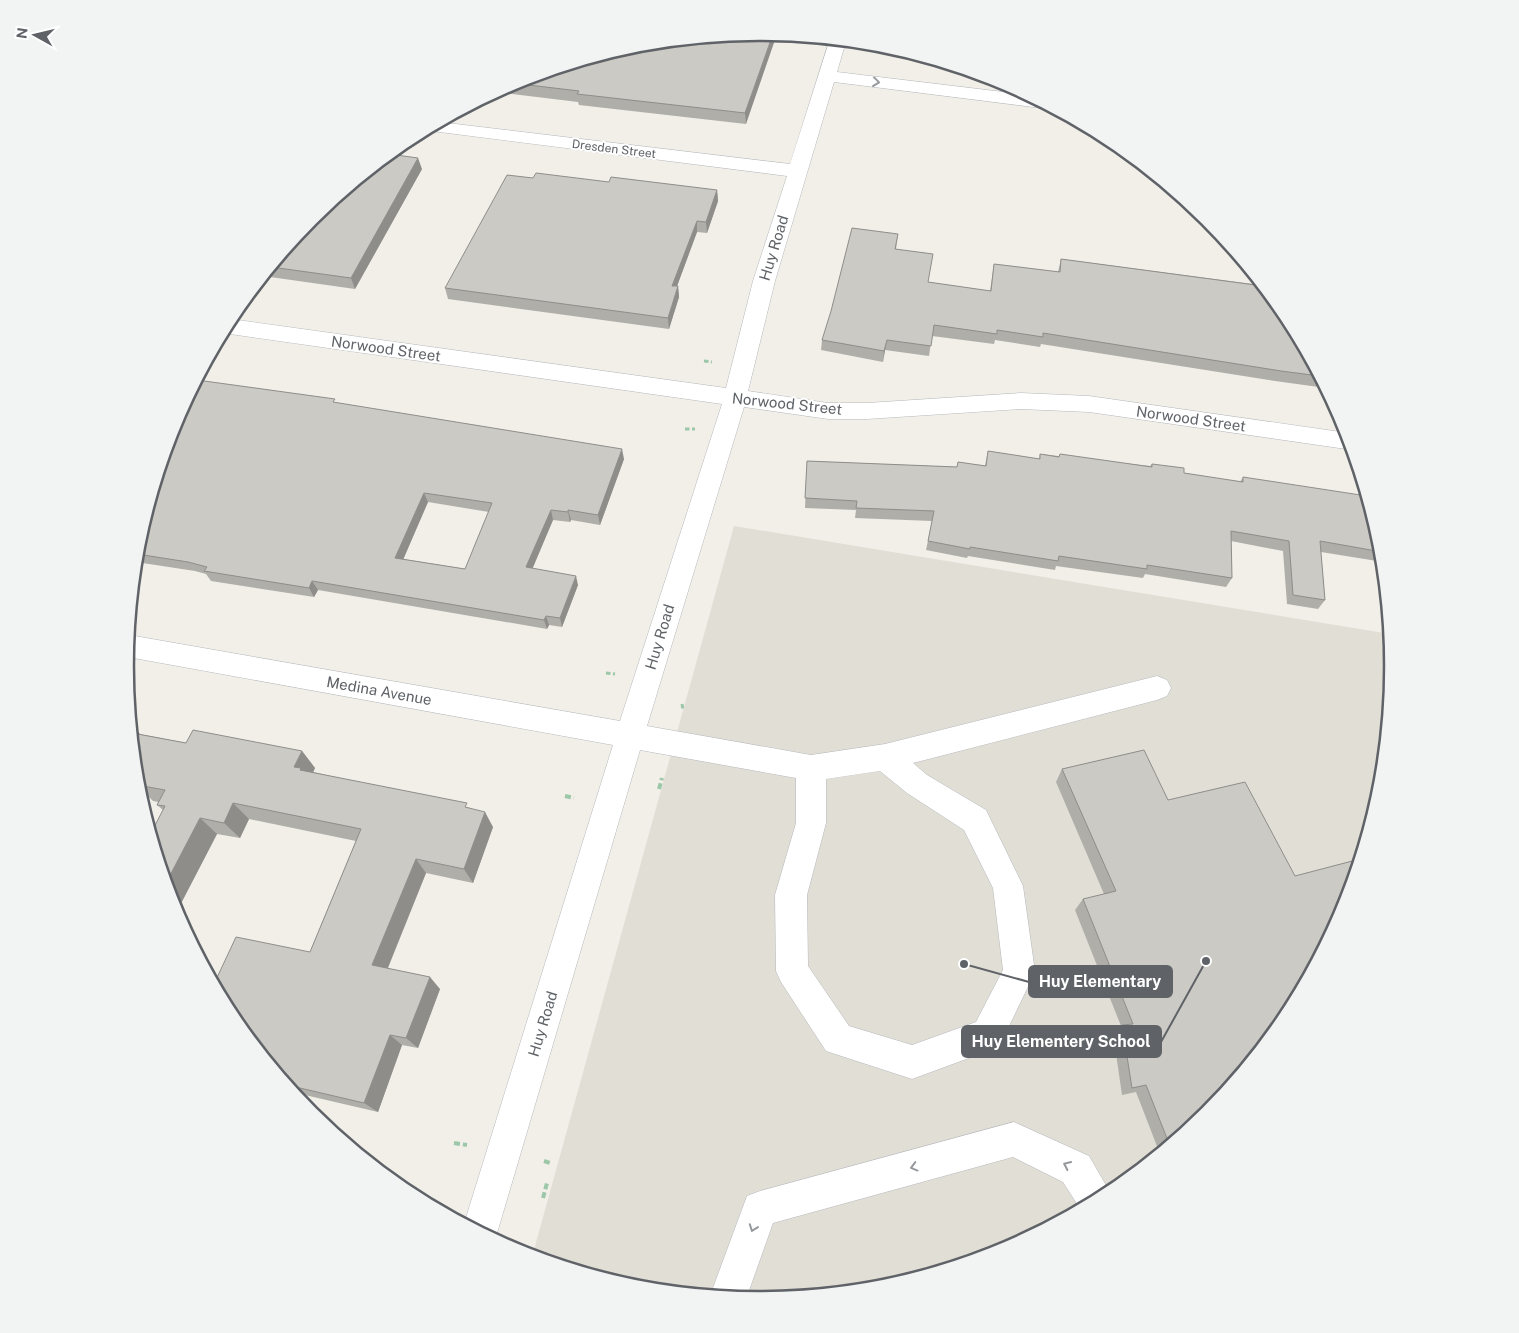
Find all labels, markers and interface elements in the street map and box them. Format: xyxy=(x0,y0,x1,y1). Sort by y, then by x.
north arrow xyxy=(10,10,60,60)
text: N xyxy=(13,27,31,40)
one-way arrow xyxy=(872,76,880,87)
street label: Dresden Street xyxy=(571,137,657,161)
street label: Huy Road xyxy=(756,213,791,283)
street label: Norwood Street xyxy=(330,332,442,365)
street label: Norwood Street xyxy=(731,389,843,418)
street label: Norwood Street xyxy=(1135,402,1247,435)
street label: Huy Road xyxy=(642,602,677,672)
street label: Medina Avenue xyxy=(325,673,433,708)
callout: Huy Elementary xyxy=(1029,966,1172,997)
text: Huy Elementary xyxy=(1039,972,1161,991)
street label: Huy Road xyxy=(525,989,560,1059)
callout: Huy Elementery School xyxy=(962,1026,1161,1057)
text: Huy Elementery School xyxy=(972,1032,1150,1051)
one-way arrow xyxy=(910,1161,918,1171)
one-way arrow xyxy=(1063,1161,1072,1171)
one-way arrow xyxy=(749,1223,759,1232)

